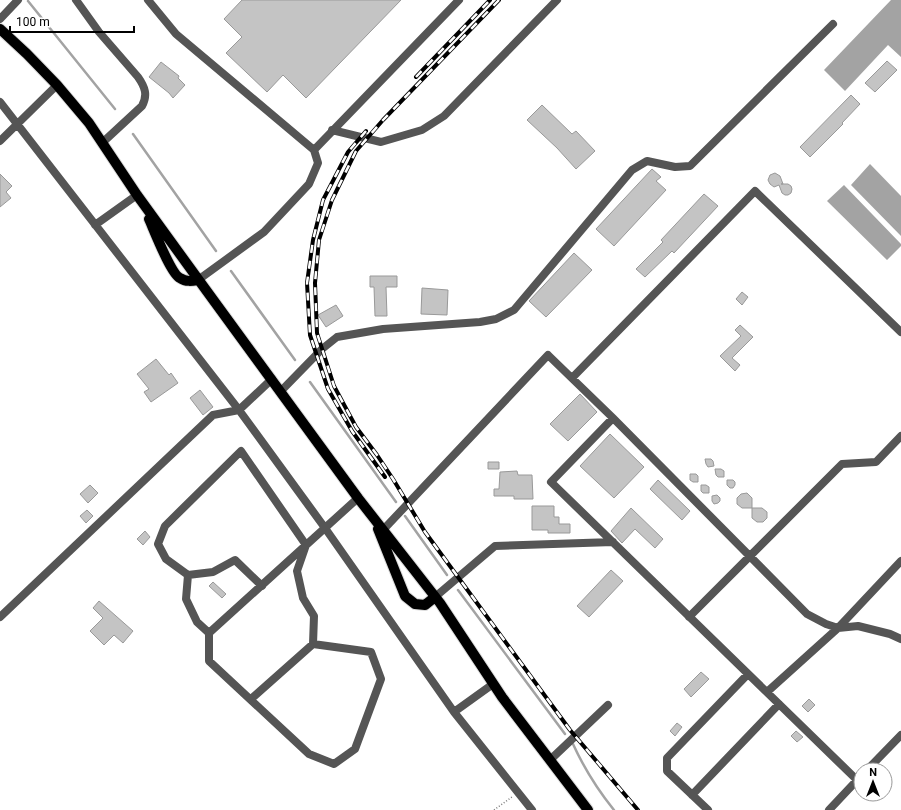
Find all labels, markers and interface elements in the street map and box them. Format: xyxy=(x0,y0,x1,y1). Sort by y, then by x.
scale bar xyxy=(10,8,134,34)
text: 100 m xyxy=(16,15,50,29)
north arrow xyxy=(853,762,893,802)
text: N xyxy=(869,766,877,779)

